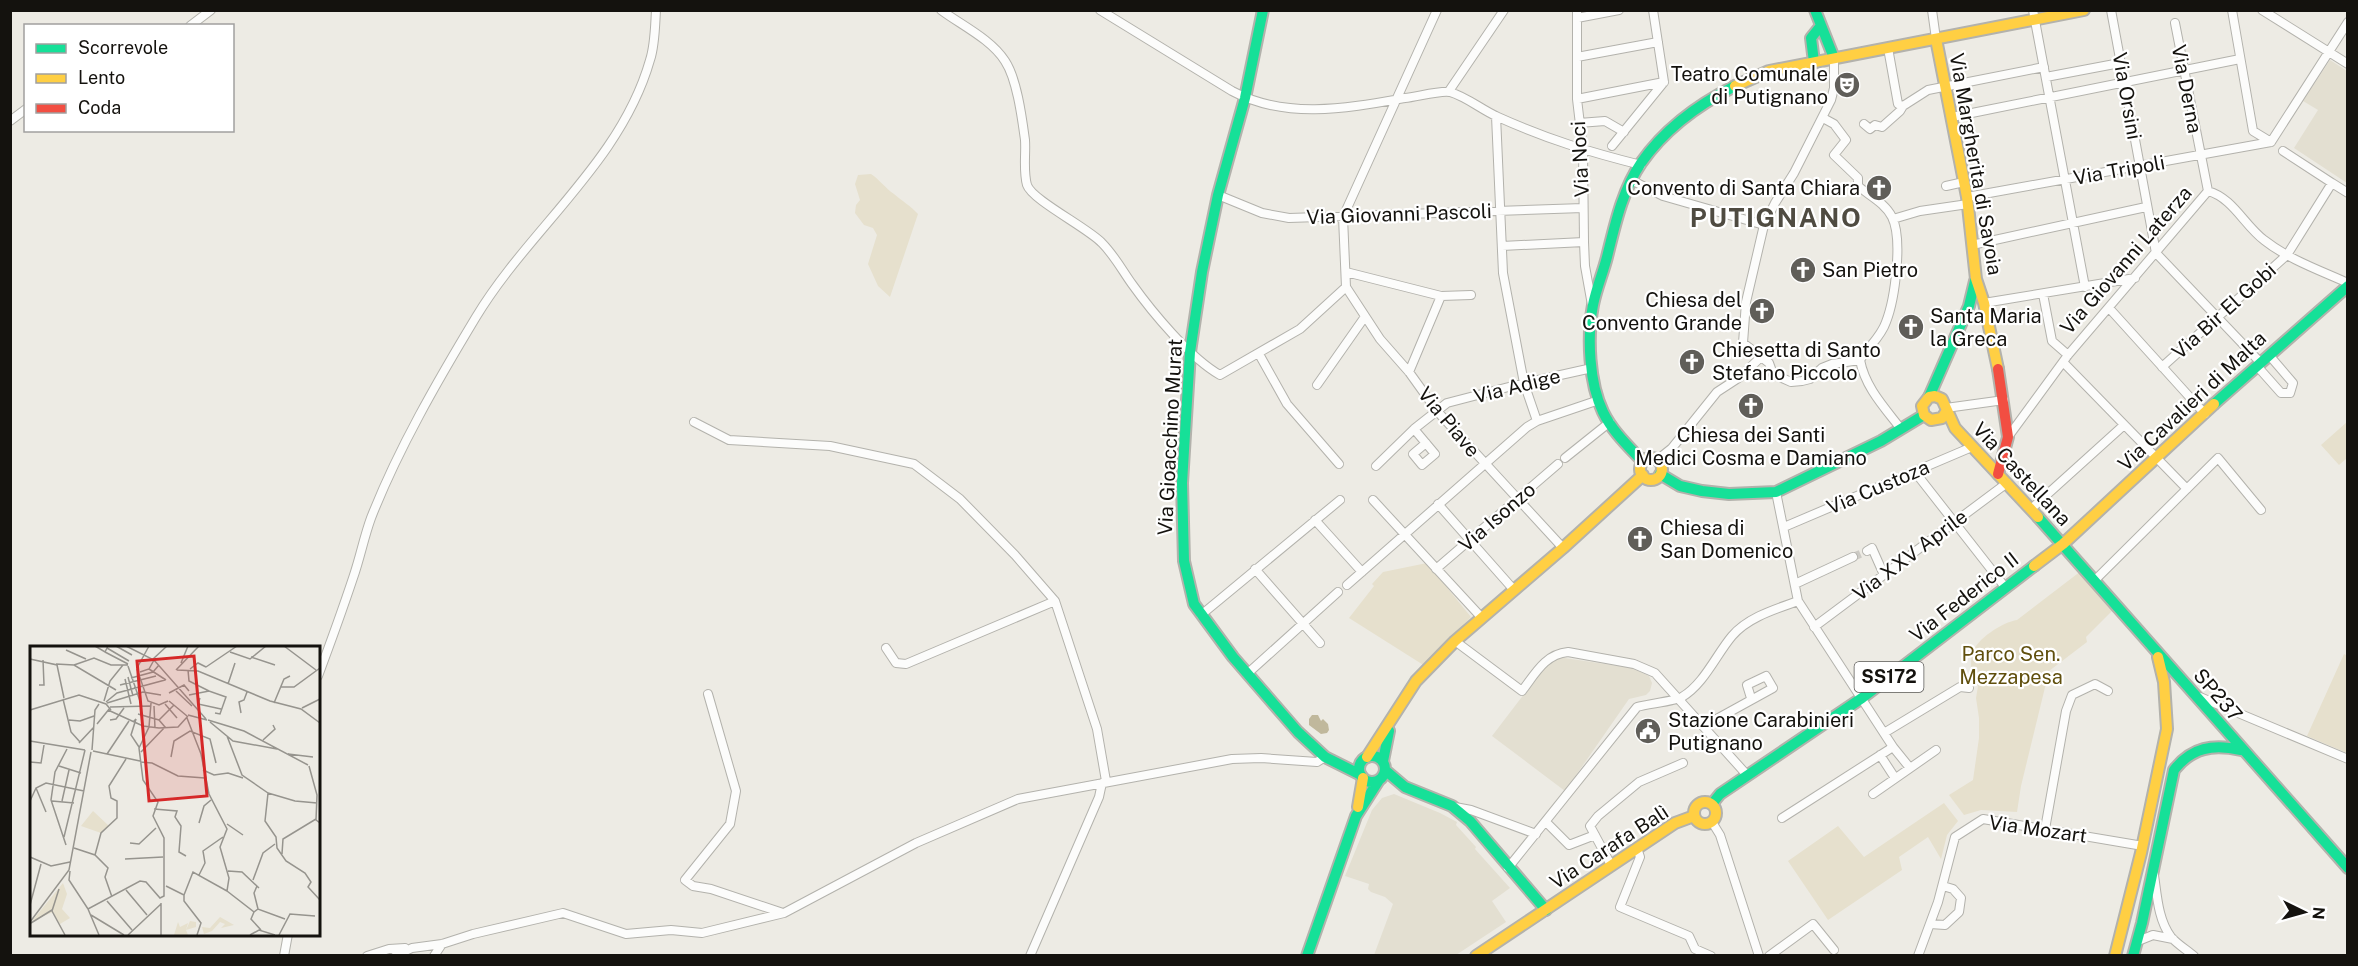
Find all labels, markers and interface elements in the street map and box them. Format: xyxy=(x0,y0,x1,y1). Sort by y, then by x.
legend xyxy=(24,24,234,132)
text: Scorrevole xyxy=(78,37,168,58)
street label: Via Derna xyxy=(2167,43,2207,135)
street label: Via Orsini xyxy=(2108,50,2146,142)
street label: Via Margherita di Savoia xyxy=(1945,51,2007,277)
place label: Teatro Comunale di Putignano xyxy=(1671,62,1828,109)
text: Lento xyxy=(78,67,125,88)
theatre icon: Teatro Comunale di Putignano xyxy=(1832,70,1862,100)
text: Coda xyxy=(78,97,121,118)
street label: Via Noci xyxy=(1566,120,1594,198)
street label: Via Tripoli xyxy=(2071,150,2167,190)
church icon: Convento di Santa Chiara xyxy=(1864,173,1894,203)
place label: Convento di Santa Chiara xyxy=(1627,176,1860,200)
street label: Via Giovanni Laterza xyxy=(2055,181,2197,339)
street label: Via Giovanni Pascoli xyxy=(1306,199,1492,229)
district label: PUTIGNANO xyxy=(1690,202,1862,233)
church icon: San Pietro xyxy=(1788,255,1818,285)
place label: San Pietro xyxy=(1822,258,1918,282)
street label: Via Bir El Gobi xyxy=(2167,258,2281,364)
place label: Chiesa del Convento Grande xyxy=(1582,288,1742,335)
church icon: Chiesa del Convento Grande xyxy=(1747,296,1777,326)
place label: Santa Maria la Greca xyxy=(1930,304,2042,351)
church icon: Santa Maria la Greca xyxy=(1896,312,1926,342)
street label: Via Cavalieri di Malta xyxy=(2113,326,2271,476)
street label: Via Gioacchino Murat xyxy=(1153,338,1187,536)
place label: Chiesetta di Santo Stefano Piccolo xyxy=(1712,338,1881,385)
church icon: Chiesetta di Santo Stefano Piccolo xyxy=(1677,347,1707,377)
street label: Via Adige xyxy=(1471,364,1563,408)
street label: Via Piave xyxy=(1413,382,1485,462)
church icon: Chiesa dei Santi Medici Cosma e Damiano xyxy=(1736,391,1766,421)
street label: Via Castellana xyxy=(1968,417,2076,531)
place label: Chiesa dei Santi Medici Cosma e Damiano xyxy=(1635,423,1867,470)
street label: Via Custoza xyxy=(1823,455,1933,519)
street label: Via Isonzo xyxy=(1454,477,1540,557)
street label: Via XXV Aprile xyxy=(1848,504,1972,606)
place label: Chiesa di San Domenico xyxy=(1660,516,1793,563)
church icon: Chiesa di San Domenico xyxy=(1625,524,1655,554)
street label: Via Federico II xyxy=(1905,547,2023,647)
park label: Parco Sen. Mezzapesa xyxy=(1959,642,2063,689)
inset map xyxy=(30,646,320,936)
road number: SS172 xyxy=(1854,662,1924,692)
street label: SP237 xyxy=(2189,664,2247,726)
place label: Stazione Carabinieri Putignano xyxy=(1668,708,1854,755)
public building icon: Stazione Carabinieri Putignano xyxy=(1633,716,1663,746)
street label: Via Carafa Balì xyxy=(1545,800,1673,894)
street label: Via Mozart xyxy=(1987,810,2089,848)
north arrow xyxy=(2274,882,2334,942)
text: N xyxy=(2308,906,2328,920)

